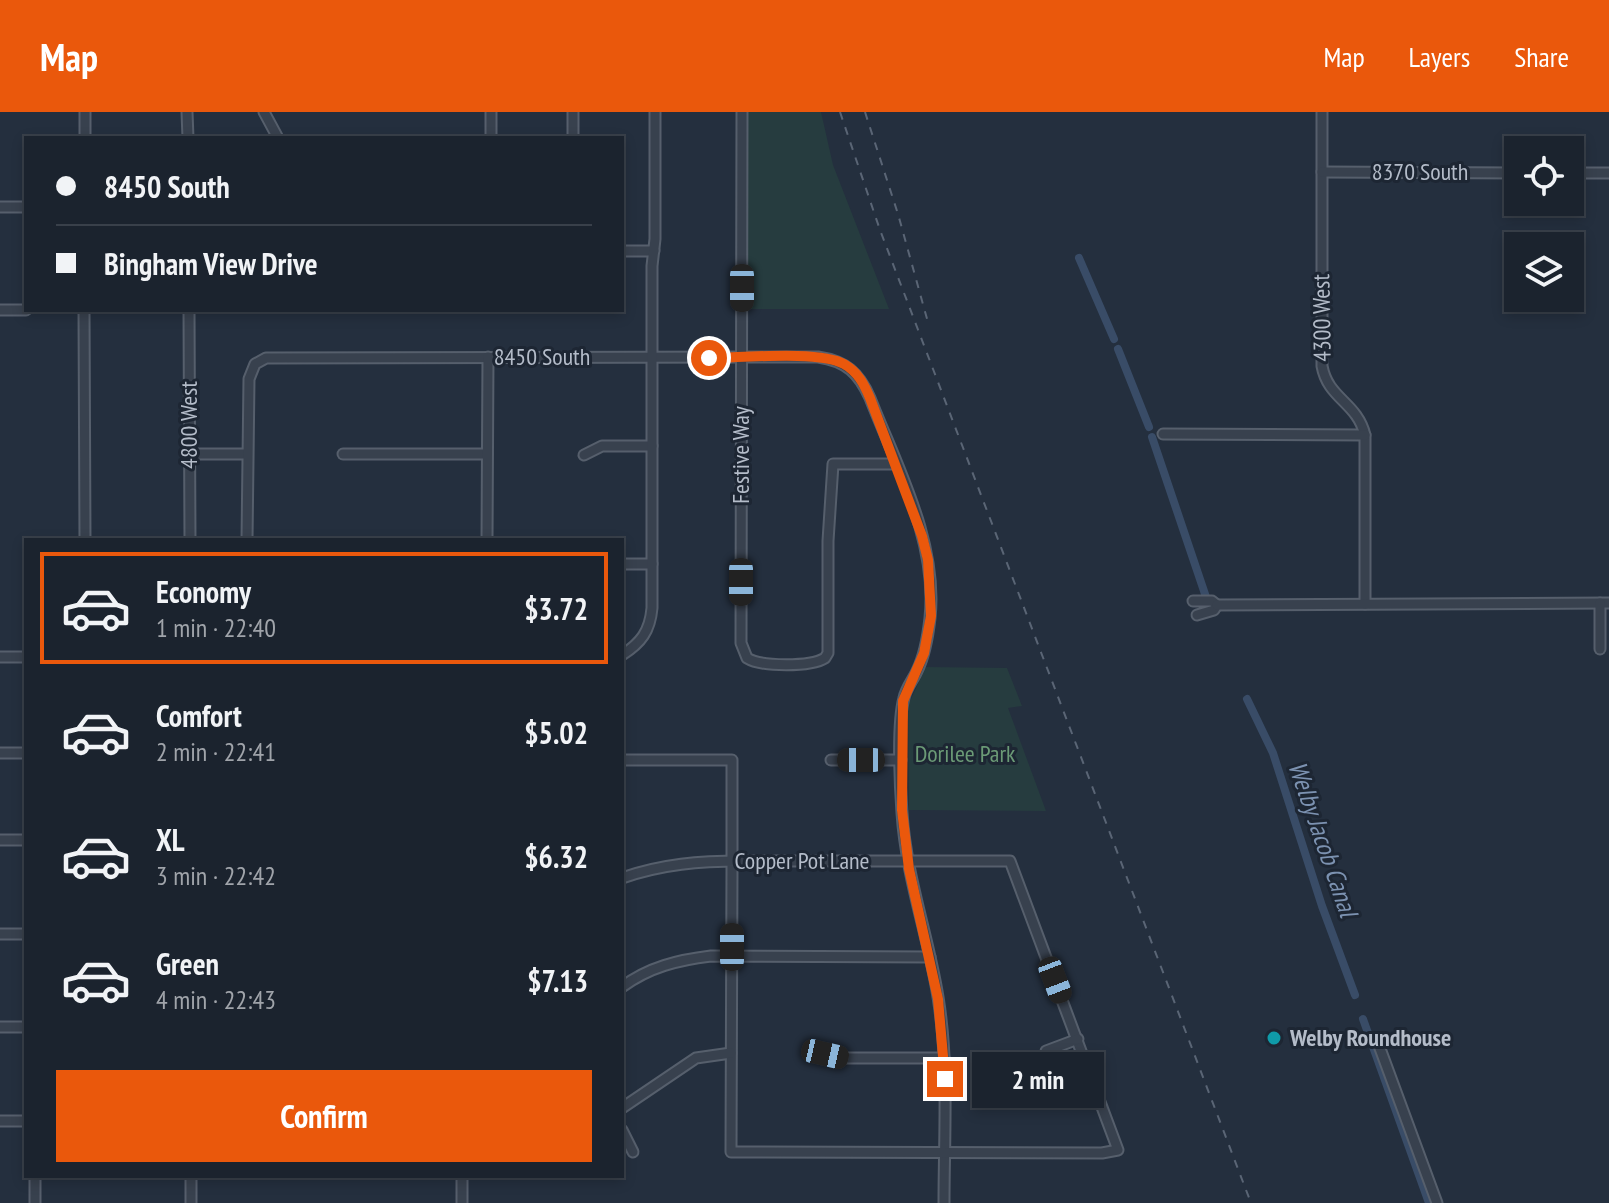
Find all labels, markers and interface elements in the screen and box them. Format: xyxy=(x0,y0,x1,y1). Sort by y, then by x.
text: Map xyxy=(40,32,98,81)
text: Map xyxy=(1323,38,1365,75)
text: Layers xyxy=(1409,38,1470,75)
text: Share xyxy=(1514,38,1569,75)
map controls xyxy=(1504,136,1584,312)
button: locate xyxy=(1504,136,1584,216)
street label: 8370 South xyxy=(1372,156,1468,187)
text: 8450 South xyxy=(104,167,230,206)
button: layers xyxy=(1504,232,1584,312)
text: Bingham View Drive xyxy=(104,244,318,283)
car xyxy=(730,264,754,312)
street label: 4300 West xyxy=(1305,273,1338,362)
route start xyxy=(691,340,727,376)
street label: 8450 South xyxy=(494,341,590,372)
street label: 4800 West xyxy=(173,381,204,469)
street label: Festive Way xyxy=(725,406,756,504)
car xyxy=(729,558,753,606)
icon: car xyxy=(60,572,132,644)
text: Economy xyxy=(156,572,251,611)
text: $3.72 xyxy=(524,589,588,628)
text: 1 min · 22:40 xyxy=(156,611,276,644)
icon: car xyxy=(60,696,132,768)
text: Comfort xyxy=(156,696,242,735)
text: $5.02 xyxy=(524,713,588,752)
text: 2 min · 22:41 xyxy=(156,735,276,768)
park label: Dorilee Park xyxy=(915,738,1016,769)
car xyxy=(837,748,885,772)
water label: Welby Jacob Canal xyxy=(1281,757,1366,924)
icon: car xyxy=(60,820,132,892)
text: XL xyxy=(156,820,185,859)
text: $6.32 xyxy=(524,837,588,876)
street label: Copper Pot Lane xyxy=(735,845,870,876)
text: 3 min · 22:42 xyxy=(156,859,276,892)
car xyxy=(720,923,744,971)
icon: car xyxy=(60,944,132,1016)
text: Green xyxy=(156,944,219,983)
car xyxy=(1035,953,1075,1007)
text: $7.13 xyxy=(527,961,588,1000)
text: 4 min · 22:43 xyxy=(156,983,276,1016)
place label: Welby Roundhouse xyxy=(1289,1022,1451,1053)
marker: Welby Roundhouse xyxy=(1265,1029,1283,1047)
car xyxy=(799,1037,851,1071)
callout: 2 min xyxy=(973,1051,1105,1107)
route end xyxy=(927,1061,963,1097)
text: 2 min xyxy=(1012,1063,1064,1096)
button: Confirm xyxy=(56,1070,592,1162)

